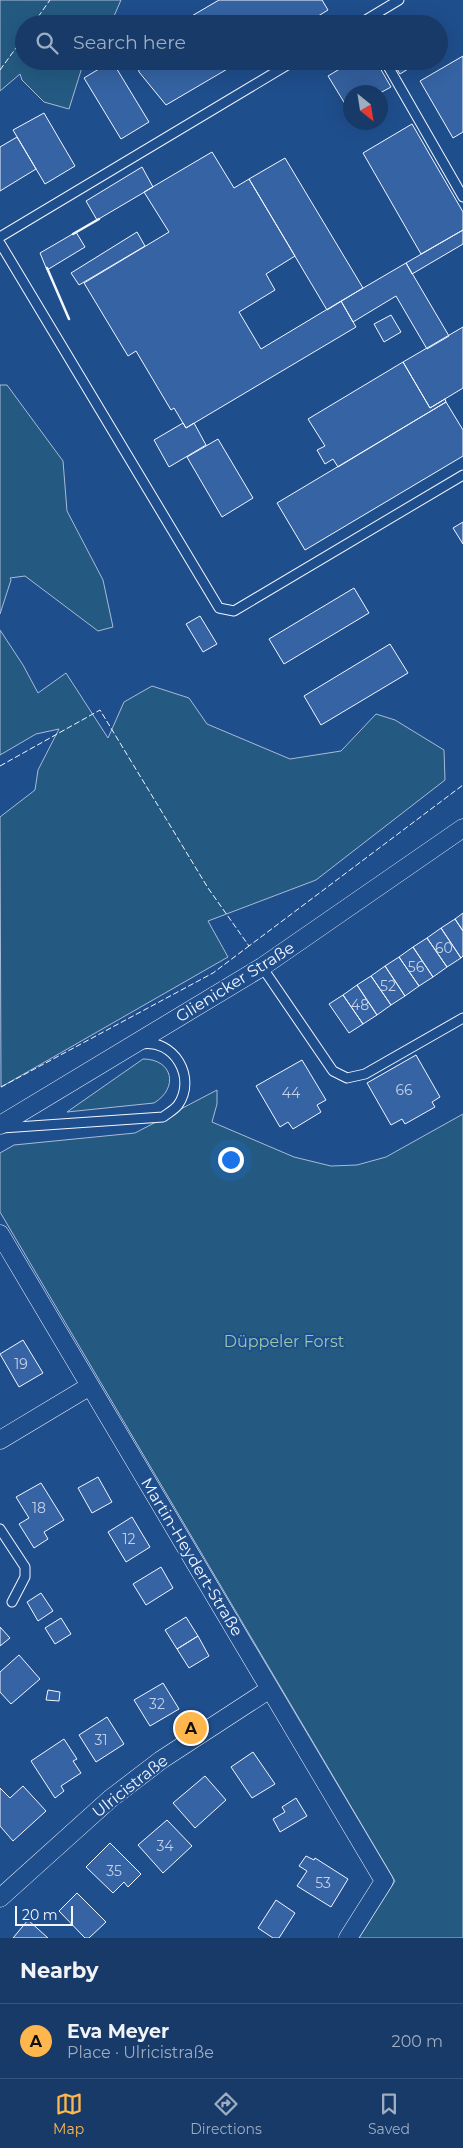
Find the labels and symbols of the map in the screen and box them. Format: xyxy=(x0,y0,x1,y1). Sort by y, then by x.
north arrow xyxy=(343,85,388,130)
street label: Glienicker Straße xyxy=(172,938,298,1026)
house number: 60 xyxy=(435,939,453,957)
house number: 56 xyxy=(408,958,425,976)
house number: 52 xyxy=(380,977,396,995)
house number: 48 xyxy=(351,996,369,1014)
house number: 66 xyxy=(395,1081,413,1099)
house number: 44 xyxy=(282,1084,301,1102)
your location xyxy=(218,1147,244,1173)
park label: Düppeler Forst xyxy=(224,1332,345,1351)
house number: 19 xyxy=(14,1355,28,1373)
street label: Martin-Heydert-Straße xyxy=(137,1474,247,1640)
house number: 18 xyxy=(32,1499,46,1517)
house number: 12 xyxy=(122,1530,136,1548)
house number: 32 xyxy=(149,1695,165,1713)
pin: A xyxy=(175,1709,207,1747)
house number: 31 xyxy=(95,1731,107,1749)
street label: Ulricistraße xyxy=(88,1751,172,1821)
house number: 34 xyxy=(156,1837,174,1855)
house number: 35 xyxy=(106,1862,122,1880)
house number: 53 xyxy=(315,1874,331,1892)
scale bar xyxy=(15,1903,72,1926)

